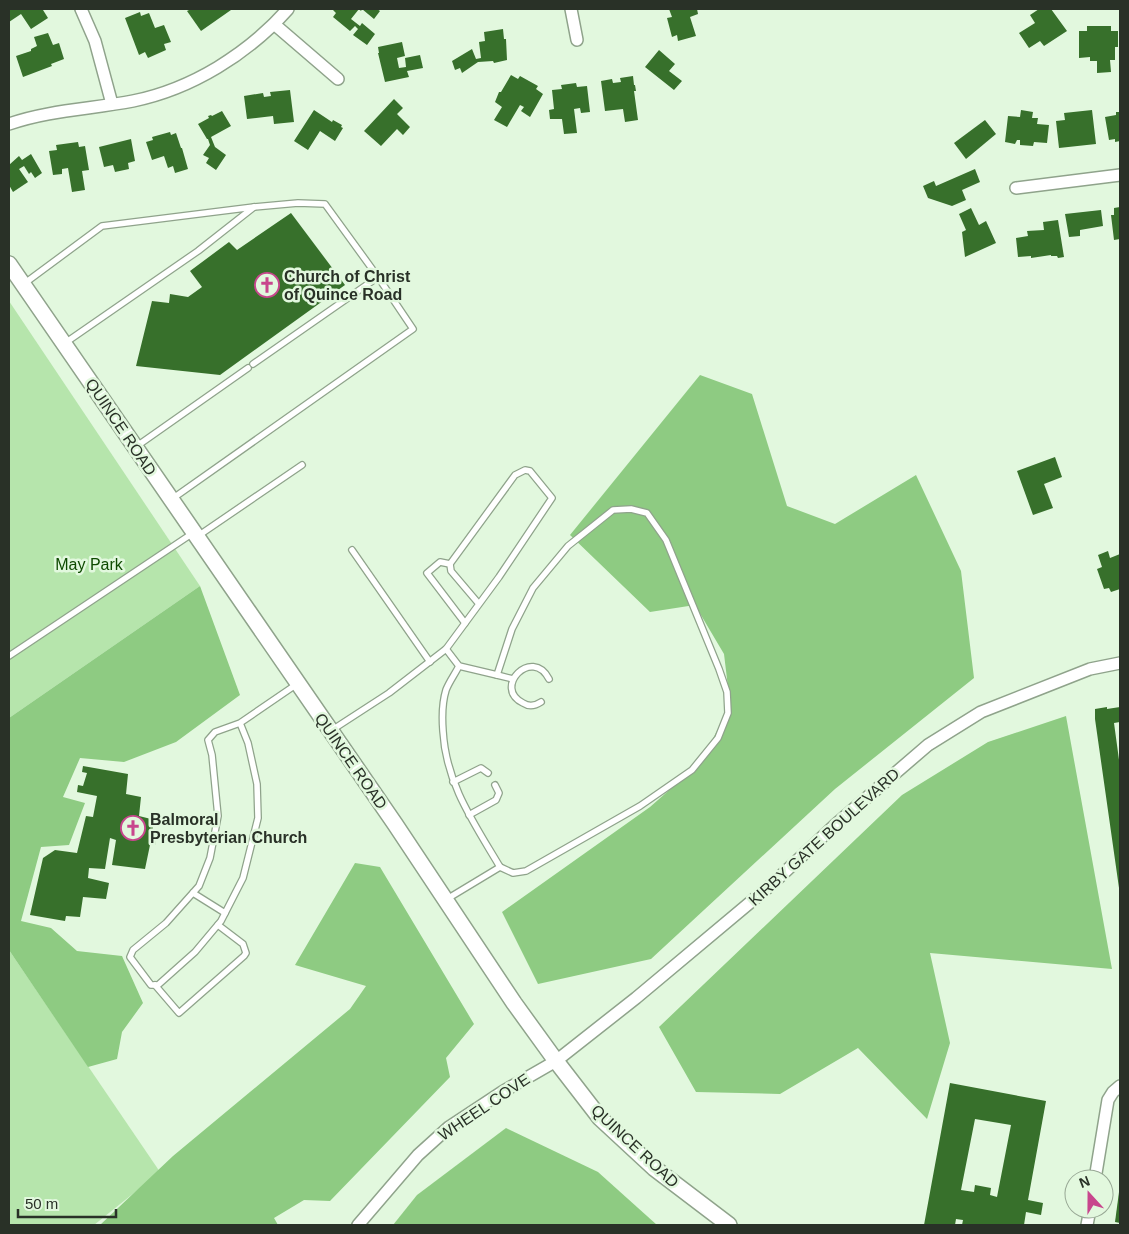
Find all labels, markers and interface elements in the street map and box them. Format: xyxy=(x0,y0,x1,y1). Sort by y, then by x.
place label: Church of Christ of Quince Road xyxy=(284,268,411,303)
church icon: Church of Christ of Quince Road xyxy=(254,272,280,298)
street label: QUINCE ROAD xyxy=(82,375,160,479)
park label: May Park xyxy=(55,556,124,573)
street label: QUINCE ROAD xyxy=(312,710,390,812)
street label: KIRBY GATE BOULEVARD xyxy=(745,765,903,909)
place label: Balmoral Presbyterian Church xyxy=(150,811,307,846)
church icon: Balmoral Presbyterian Church xyxy=(120,815,146,841)
street label: WHEEL COVE xyxy=(435,1070,533,1144)
street label: QUINCE ROAD xyxy=(588,1101,682,1191)
north arrow xyxy=(1064,1169,1114,1219)
text: N xyxy=(1077,1173,1092,1191)
scale bar xyxy=(18,1186,115,1218)
text: 50 m xyxy=(25,1195,58,1212)

